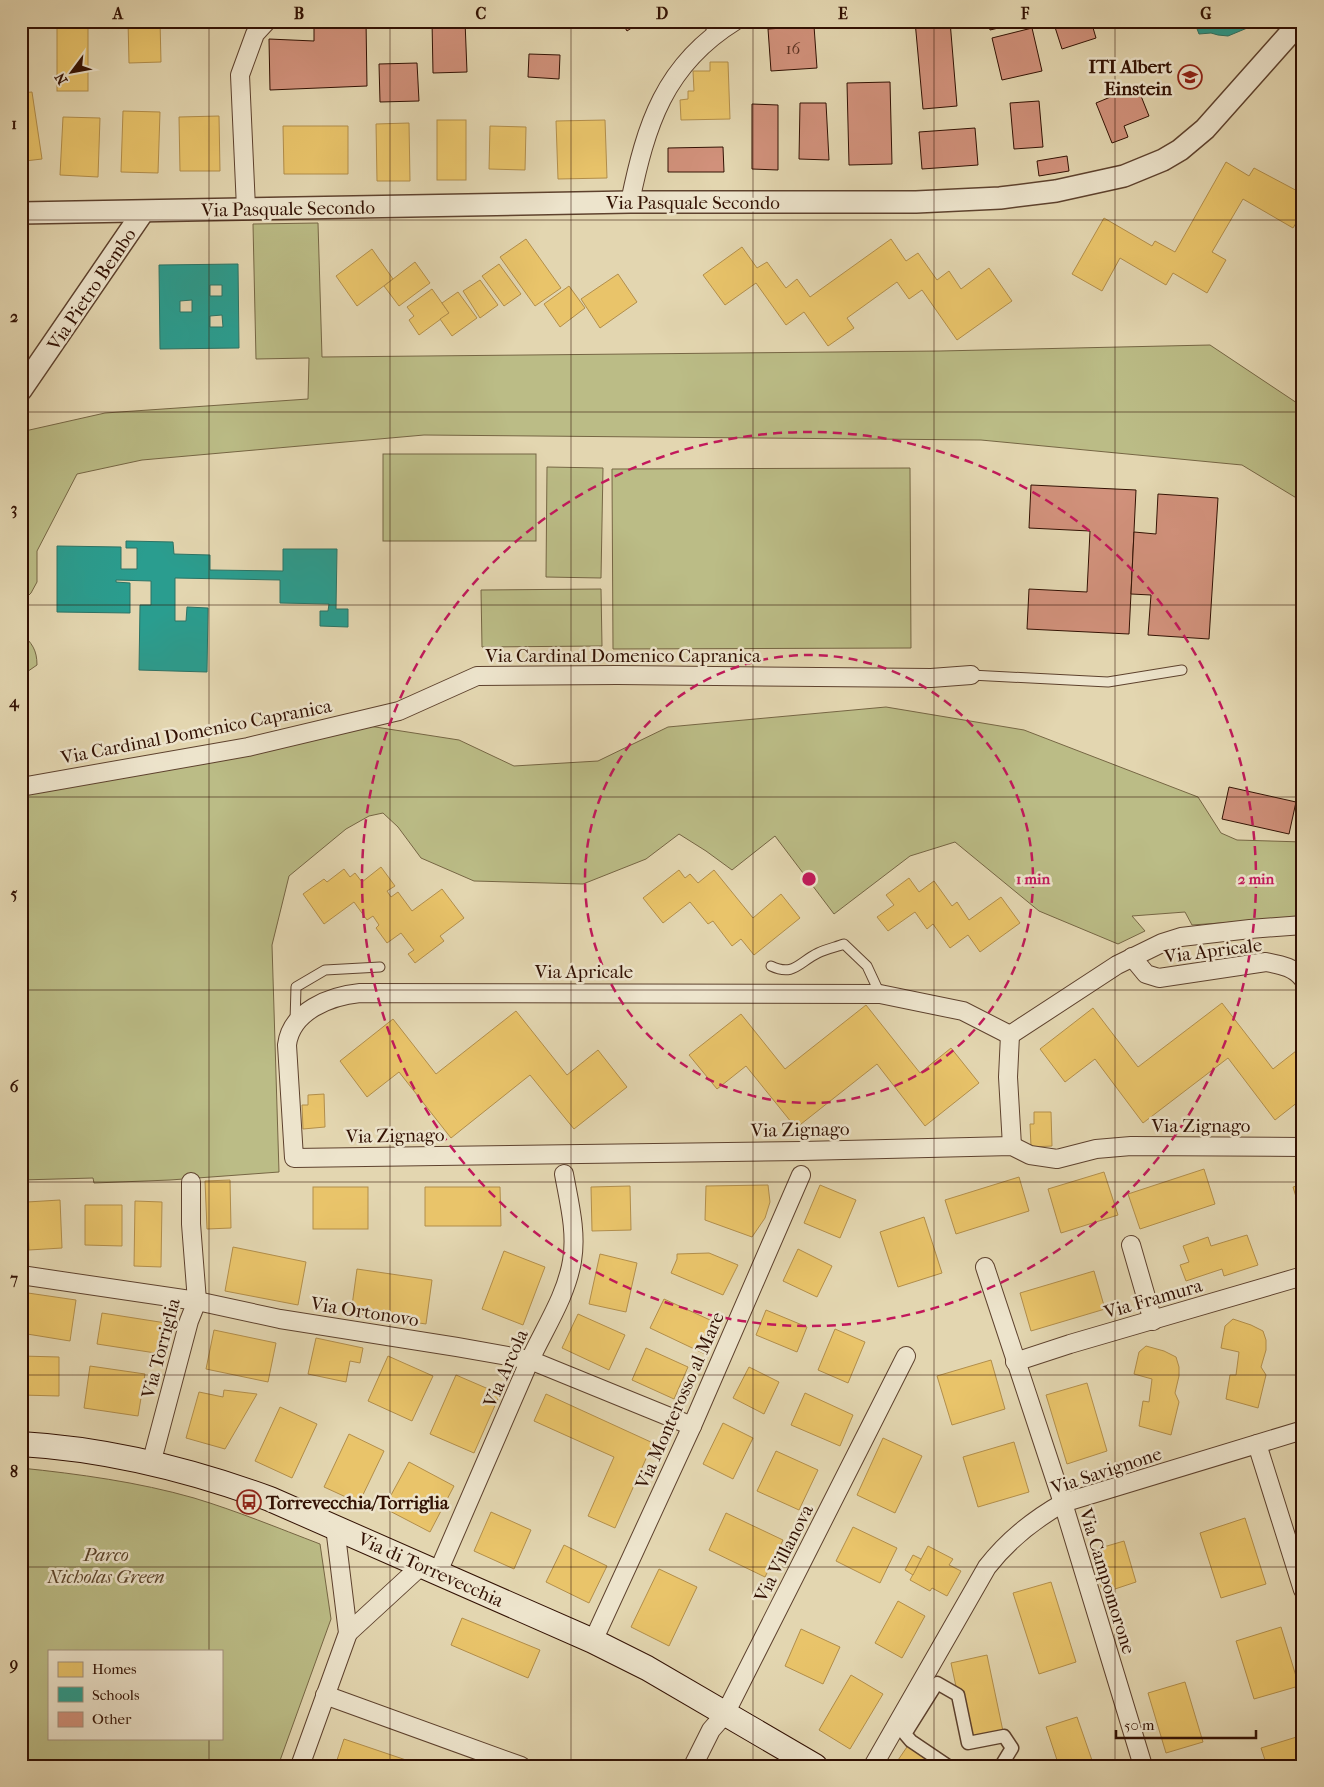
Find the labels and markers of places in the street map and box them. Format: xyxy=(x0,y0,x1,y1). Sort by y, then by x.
place label: ITI Albert Einstein xyxy=(1089,56,1173,100)
school or university icon: ITI Albert Einstein xyxy=(1177,64,1203,90)
centre of rings xyxy=(800,870,818,888)
bus stop icon: Torrevecchia/Torriglia xyxy=(236,1489,262,1515)
place label: Torrevecchia/Torriglia xyxy=(265,1492,450,1514)

